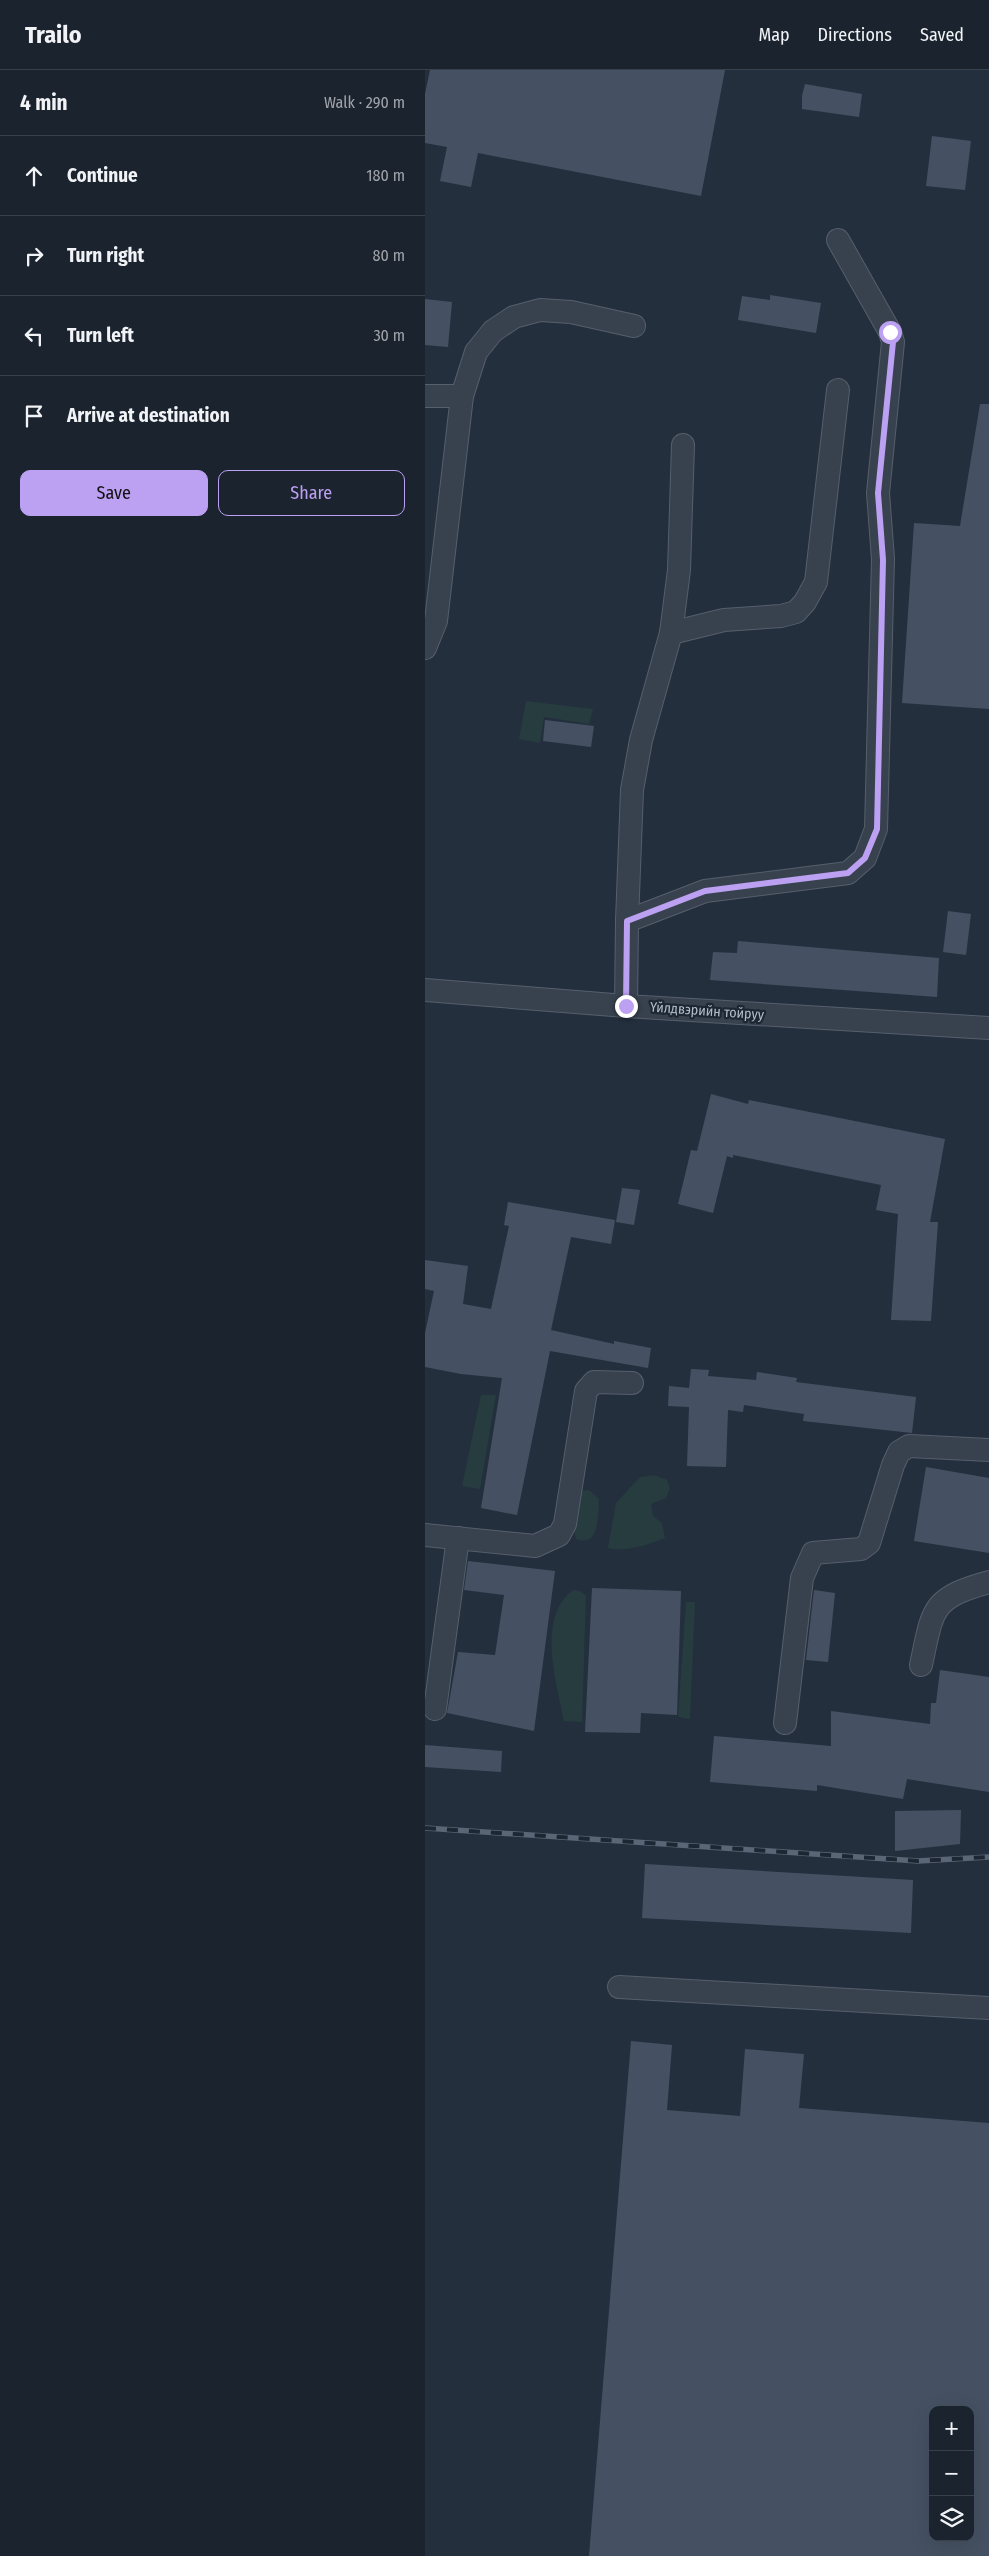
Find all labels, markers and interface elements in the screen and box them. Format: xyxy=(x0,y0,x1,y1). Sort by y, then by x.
text: Trailo xyxy=(25,21,82,49)
text: Map xyxy=(758,24,790,46)
text: Directions xyxy=(818,24,892,46)
text: Saved xyxy=(920,24,964,46)
text: 4 min xyxy=(20,90,68,116)
text: Walk · 290 m xyxy=(324,93,405,112)
icon: ahead xyxy=(20,162,48,190)
text: Continue xyxy=(67,164,138,187)
text: 180 m xyxy=(366,166,405,185)
icon: right xyxy=(20,242,48,270)
text: Turn right xyxy=(67,244,144,267)
text: 80 m xyxy=(373,246,405,265)
route start xyxy=(879,321,902,344)
icon: left xyxy=(20,322,48,350)
text: Turn left xyxy=(67,324,134,347)
text: 30 m xyxy=(373,326,405,345)
icon: arrive xyxy=(20,402,48,430)
text: Arrive at destination xyxy=(67,404,230,427)
button: Save xyxy=(20,470,208,516)
button: Share xyxy=(218,470,405,516)
route end xyxy=(615,995,638,1018)
street label: Үйлдвэрийн тойруу xyxy=(649,999,765,1024)
map controls xyxy=(929,2406,974,2541)
button: + xyxy=(929,2406,974,2451)
button: − xyxy=(929,2451,974,2496)
button: layers xyxy=(929,2496,974,2541)

